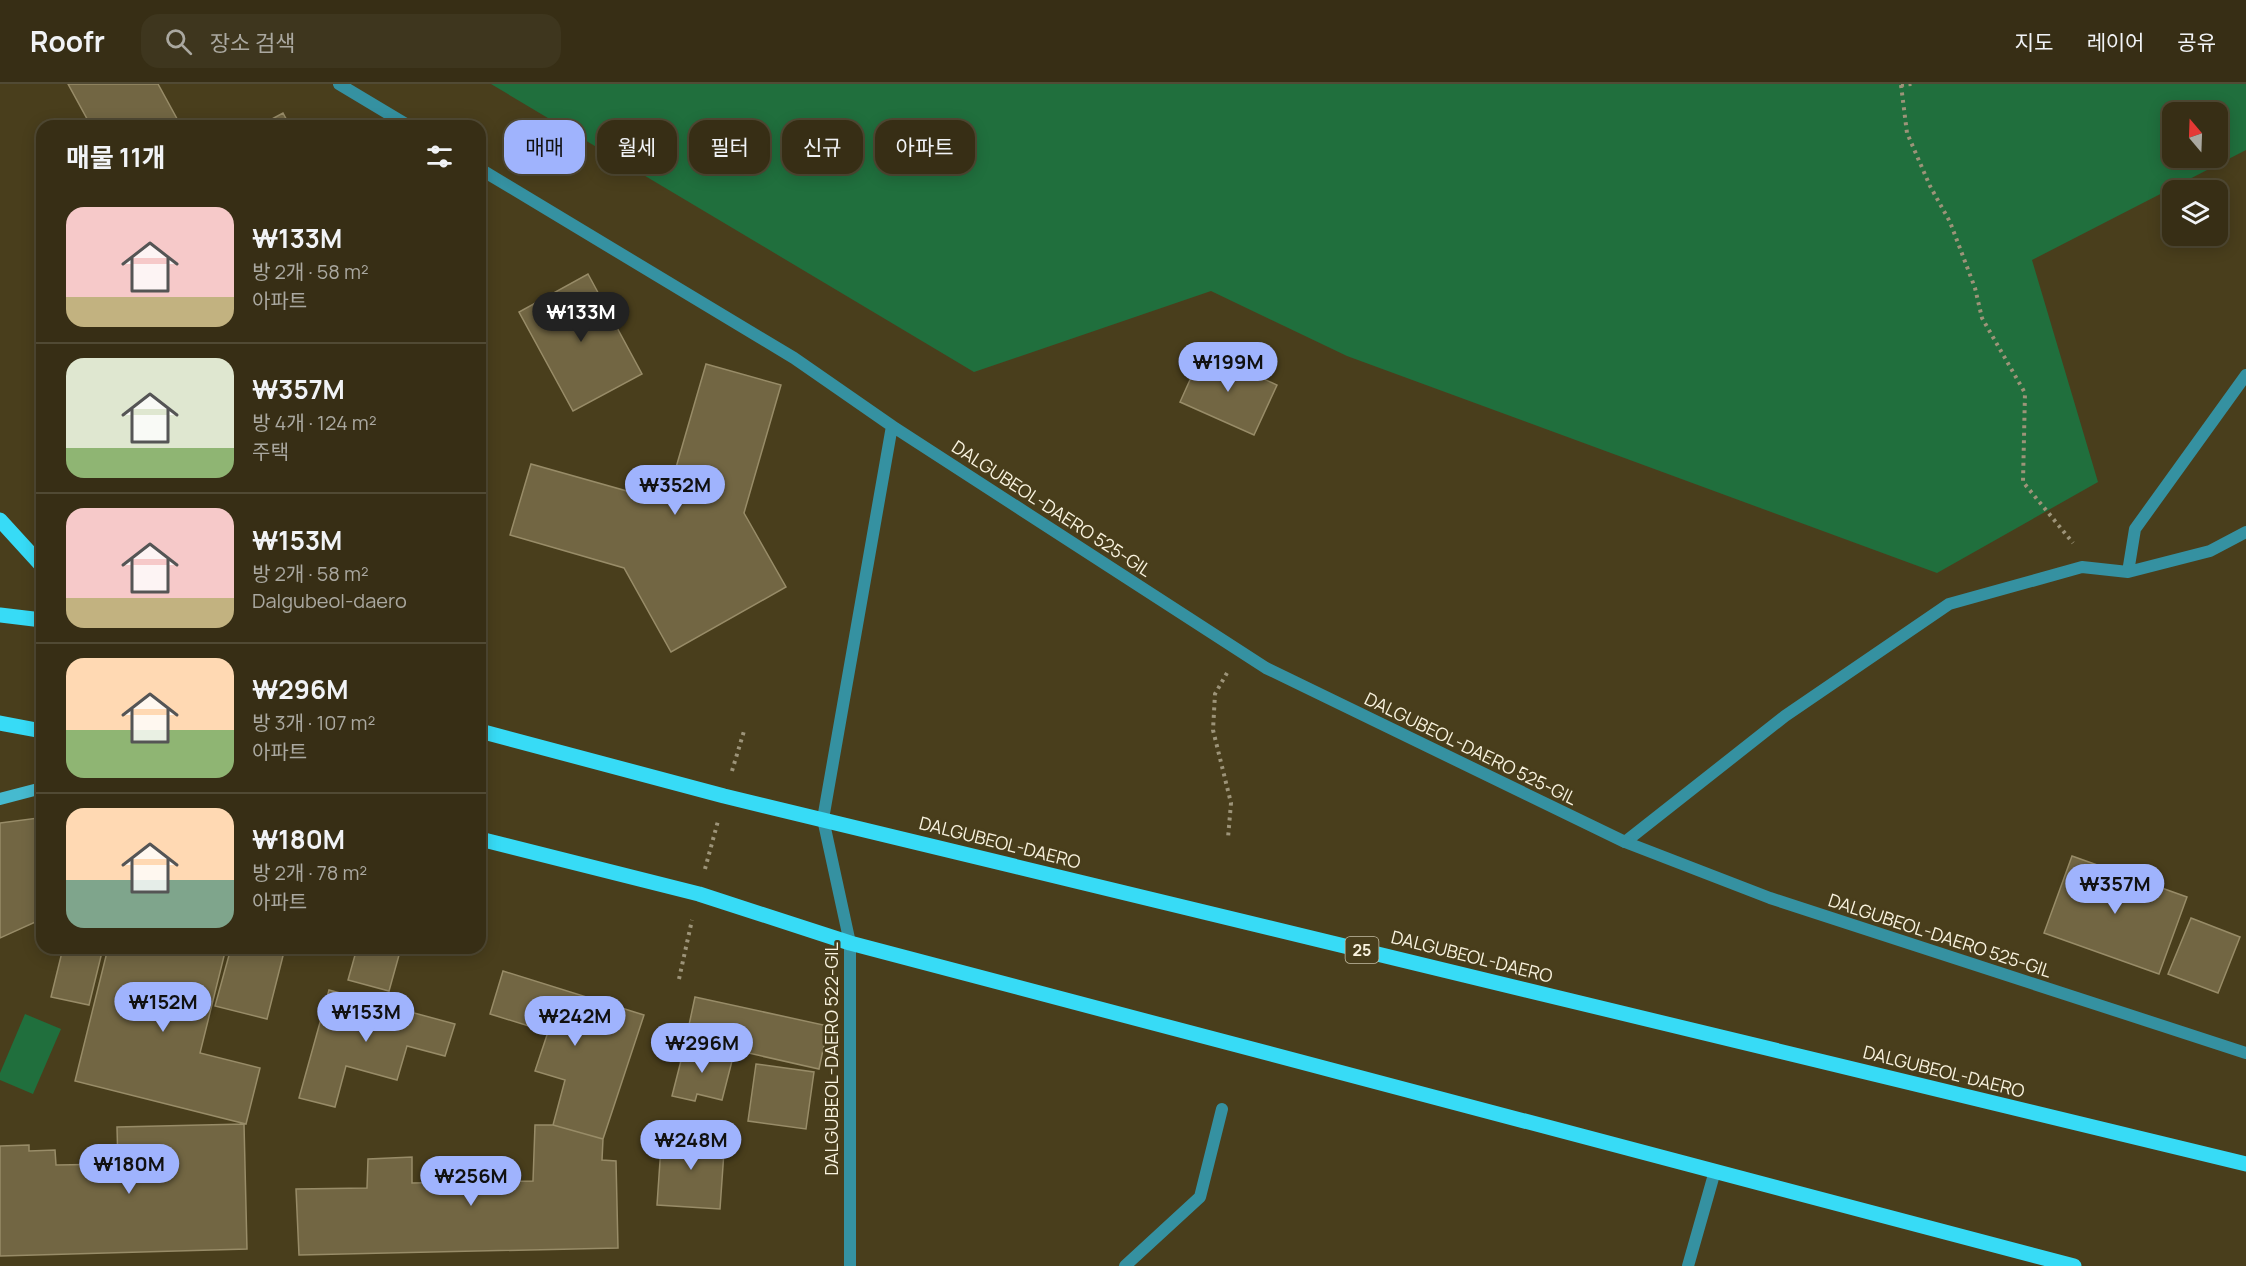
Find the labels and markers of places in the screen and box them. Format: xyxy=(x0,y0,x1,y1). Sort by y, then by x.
pin: ₩133M xyxy=(539,292,623,343)
pin: ₩199M xyxy=(1186,342,1270,393)
pin: ₩352M xyxy=(633,465,717,516)
pin: ₩357M xyxy=(2073,864,2157,915)
pin: ₩152M xyxy=(121,982,205,1033)
pin: ₩153M xyxy=(324,992,408,1043)
pin: ₩242M xyxy=(533,996,617,1047)
pin: ₩296M xyxy=(660,1023,744,1074)
pin: ₩248M xyxy=(649,1120,733,1171)
pin: ₩180M xyxy=(87,1144,171,1195)
pin: ₩256M xyxy=(429,1156,513,1207)

